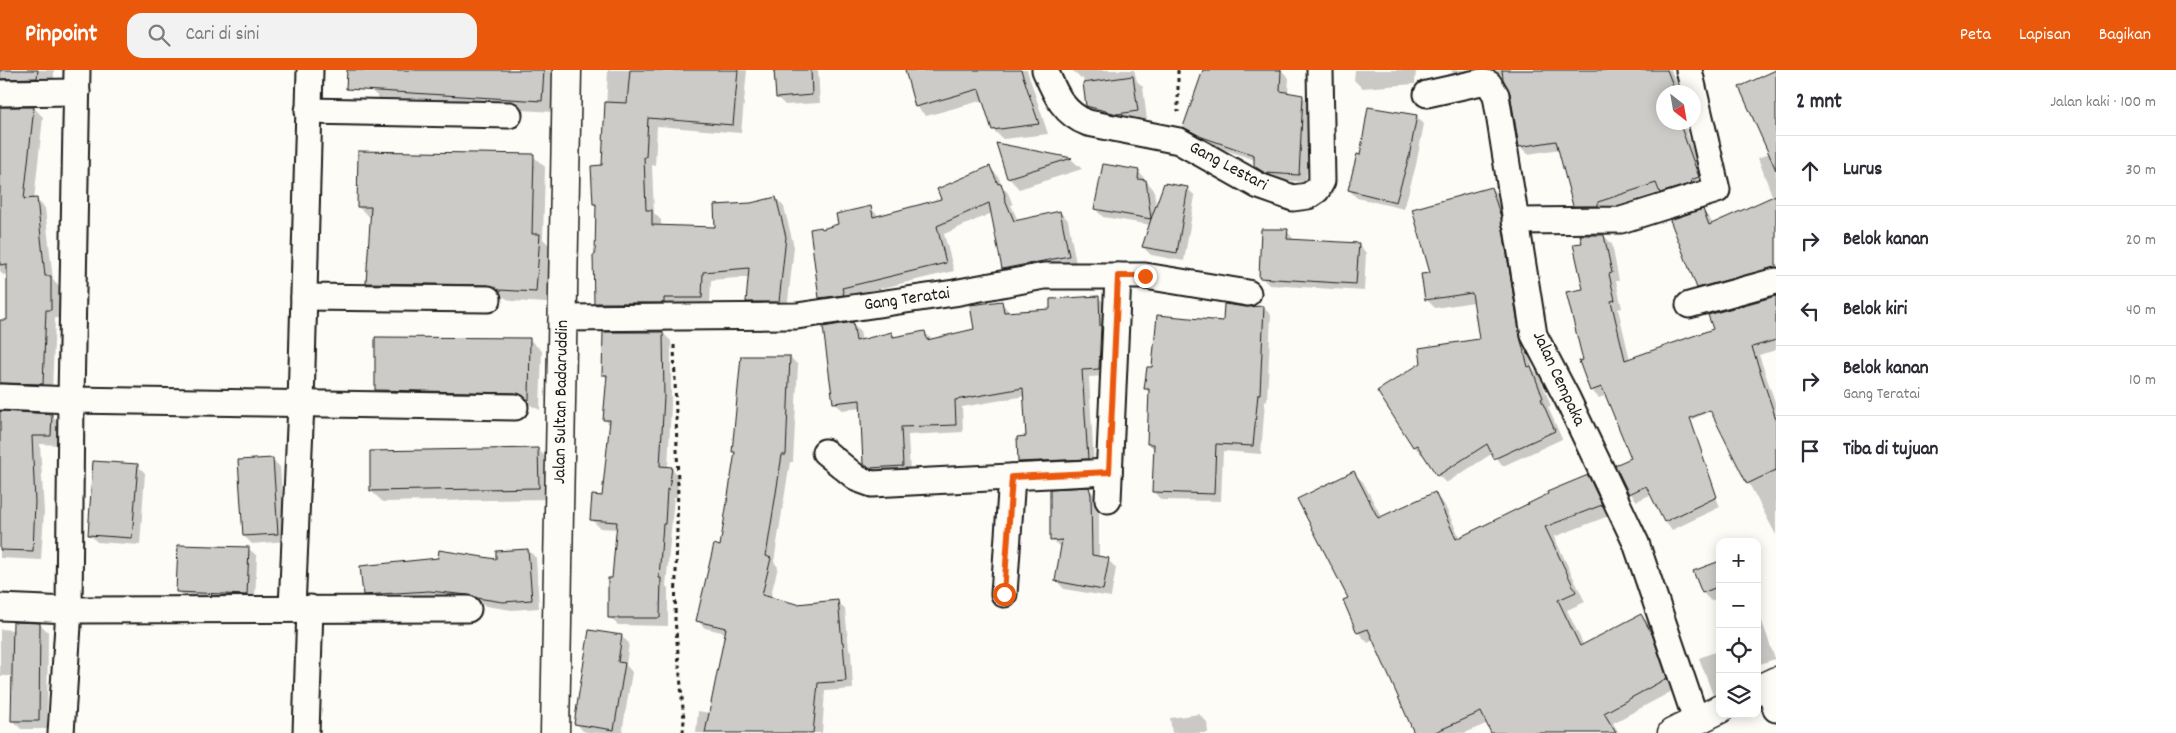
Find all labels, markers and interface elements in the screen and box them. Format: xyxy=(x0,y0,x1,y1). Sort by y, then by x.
search box xyxy=(127,13,477,58)
text: Pinpoint xyxy=(25,18,97,52)
icon: search xyxy=(145,21,173,49)
text: Cari di sini xyxy=(185,22,259,49)
text: Peta xyxy=(1960,23,1991,48)
text: Lapisan xyxy=(2019,23,2071,48)
text: Bagikan xyxy=(2099,23,2151,48)
north arrow xyxy=(1656,85,1701,130)
text: 2 mnt xyxy=(1796,88,1842,118)
text: Jalan kaki · 100 m xyxy=(2050,91,2156,114)
street label: Gang Lestari xyxy=(1184,136,1272,198)
icon: ahead xyxy=(1796,157,1824,185)
text: Lurus xyxy=(1843,157,1882,184)
text: 30 m xyxy=(2126,159,2156,182)
icon: right xyxy=(1796,227,1824,255)
text: Belok kanan xyxy=(1843,227,1929,254)
text: 20 m xyxy=(2126,229,2156,252)
route end xyxy=(1134,265,1157,288)
street label: Gang Teratai xyxy=(862,282,952,318)
icon: left xyxy=(1796,297,1824,325)
text: Belok kiri xyxy=(1843,297,1907,324)
text: 40 m xyxy=(2126,299,2156,322)
street label: Jalan Sultan Badaruddin xyxy=(548,320,576,484)
street label: Jalan Cempaka xyxy=(1525,328,1591,431)
text: Belok kanan xyxy=(1843,356,1929,383)
icon: right xyxy=(1796,367,1824,395)
text: 10 m xyxy=(2129,369,2156,392)
text: Gang Teratai xyxy=(1843,383,1920,406)
icon: arrive xyxy=(1796,437,1824,465)
text: Tiba di tujuan xyxy=(1843,437,1938,464)
map controls xyxy=(1716,538,1761,718)
button: + xyxy=(1716,538,1761,583)
route start xyxy=(993,583,1016,606)
button: − xyxy=(1716,583,1761,628)
button: locate xyxy=(1716,628,1761,673)
button: layers xyxy=(1716,673,1761,718)

